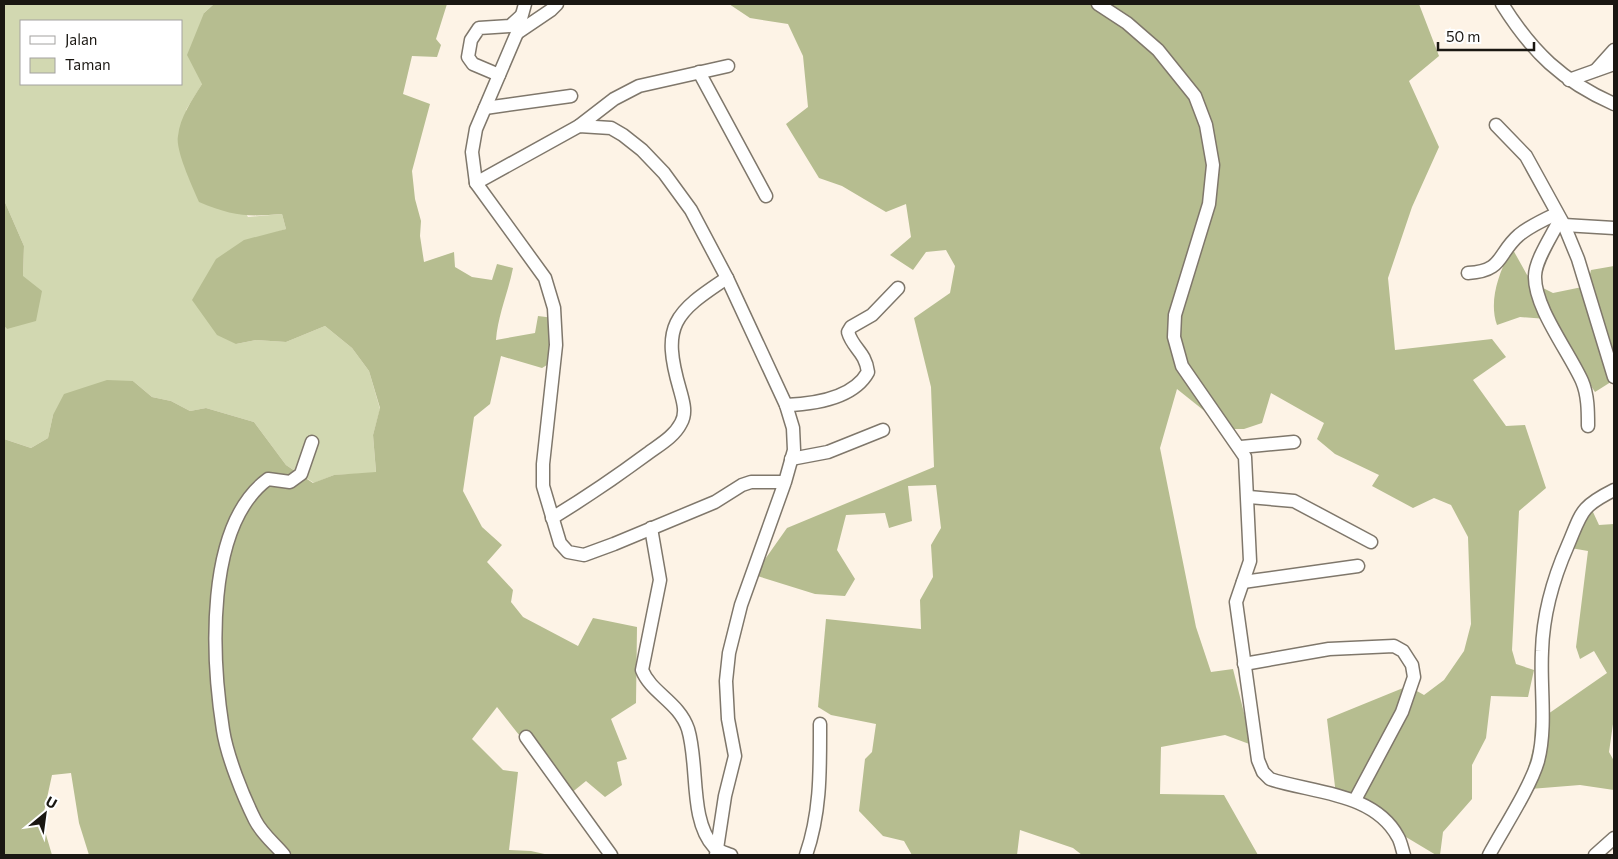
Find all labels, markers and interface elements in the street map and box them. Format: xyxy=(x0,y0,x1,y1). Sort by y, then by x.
legend xyxy=(20,20,182,85)
scale bar xyxy=(1438,20,1534,52)
text: 50 m xyxy=(1446,27,1480,45)
text: Jalan xyxy=(65,30,97,48)
text: Taman xyxy=(65,55,111,73)
north arrow xyxy=(20,789,70,839)
text: U xyxy=(43,792,60,812)

